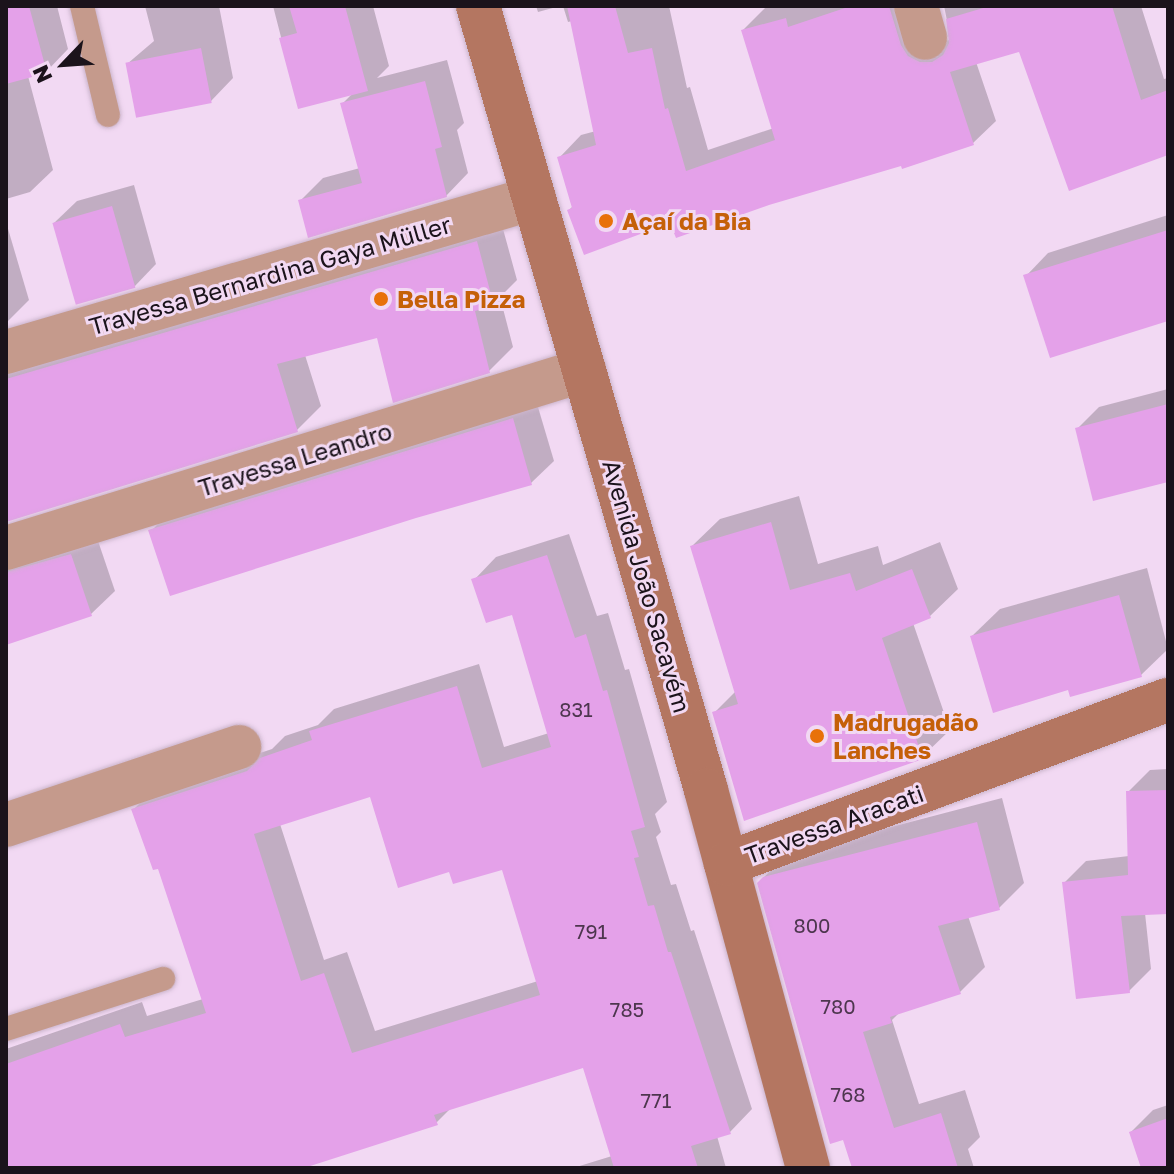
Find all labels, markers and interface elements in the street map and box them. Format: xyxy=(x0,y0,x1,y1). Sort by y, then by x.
north arrow xyxy=(24,24,104,104)
text: N xyxy=(26,61,58,88)
place label: Açaí da Bia xyxy=(622,207,751,235)
street label: Travessa Bernardina Gaya Müller xyxy=(86,209,454,341)
marker: Açaí da Bia xyxy=(597,212,615,230)
place label: Bella Pizza xyxy=(397,285,525,313)
marker: Bella Pizza xyxy=(372,290,390,308)
street label: Travessa Leandro xyxy=(195,416,395,502)
street label: Avenida João Sacavém xyxy=(597,456,697,716)
house number: 831 xyxy=(559,697,593,721)
place label: Madrugadão Lanches xyxy=(833,708,978,764)
marker: Madrugadão Lanches xyxy=(808,727,826,745)
street label: Travessa Aracati xyxy=(741,778,927,870)
house number: 800 xyxy=(794,913,830,937)
house number: 791 xyxy=(575,919,607,943)
house number: 780 xyxy=(820,994,856,1018)
house number: 785 xyxy=(610,997,644,1021)
house number: 768 xyxy=(831,1082,865,1106)
house number: 771 xyxy=(641,1088,671,1112)

